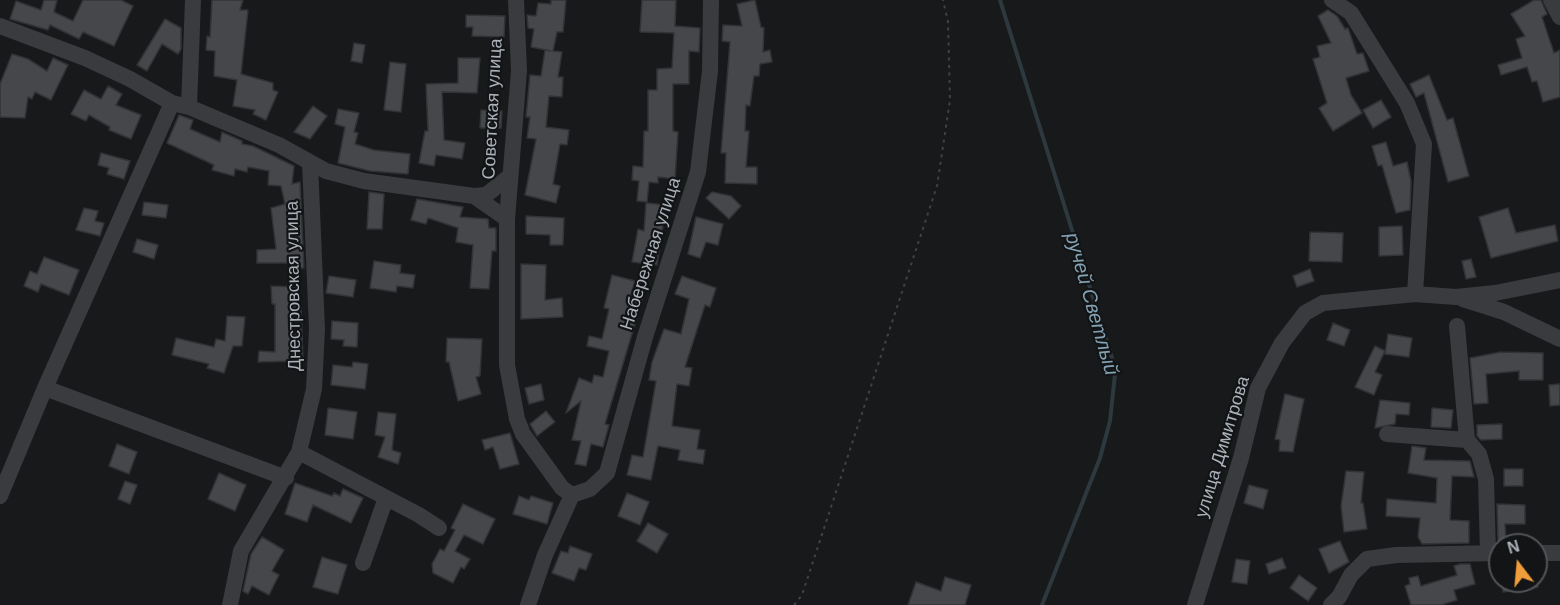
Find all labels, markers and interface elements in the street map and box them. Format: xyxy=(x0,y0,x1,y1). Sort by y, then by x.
street label: Советская улица xyxy=(479,38,507,180)
street label: Набережная улица xyxy=(616,175,686,333)
street label: Днестровская улица xyxy=(282,201,306,371)
water label: ручей Светлый xyxy=(1059,230,1123,378)
street label: улица Димитрова xyxy=(1191,374,1255,520)
north arrow xyxy=(1488,533,1548,593)
text: N xyxy=(1506,537,1521,557)

